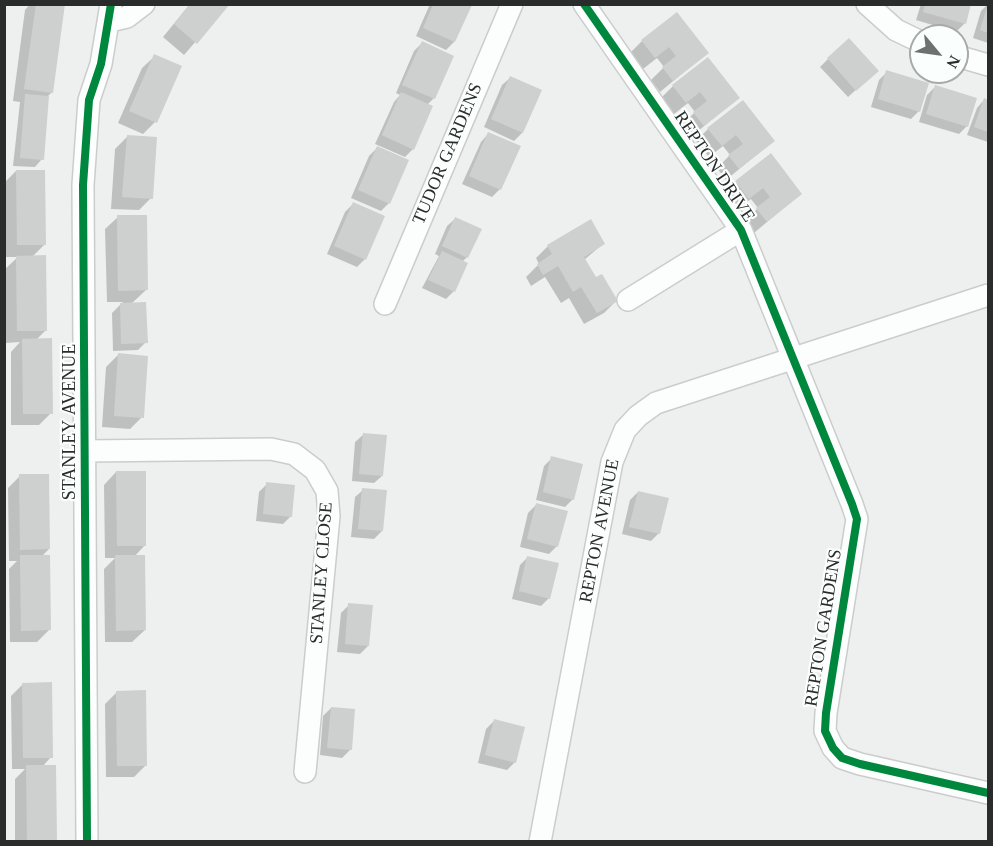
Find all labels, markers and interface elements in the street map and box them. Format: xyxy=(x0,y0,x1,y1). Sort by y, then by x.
north arrow xyxy=(909,24,969,84)
text: N xyxy=(943,53,964,71)
street label: TUDOR GARDENS xyxy=(408,80,488,228)
street label: REPTON DRIVE xyxy=(669,107,759,227)
street label: STANLEY AVENUE xyxy=(59,344,81,500)
street label: REPTON AVENUE xyxy=(575,457,625,605)
street label: STANLEY CLOSE xyxy=(306,501,338,645)
street label: REPTON GARDENS xyxy=(801,548,847,708)

